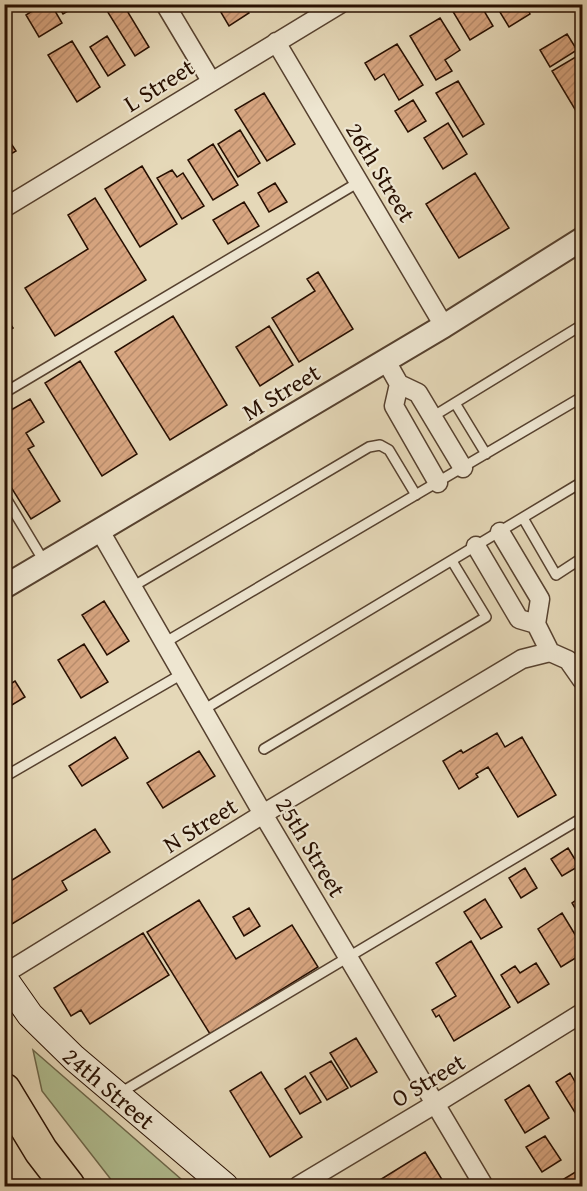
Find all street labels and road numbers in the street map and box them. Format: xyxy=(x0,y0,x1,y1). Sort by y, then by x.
street label: L Street xyxy=(117,49,202,120)
street label: 26th Street xyxy=(337,115,425,229)
street label: M Street xyxy=(235,355,327,429)
street label: N Street xyxy=(156,788,244,861)
street label: 25th Street xyxy=(267,790,355,904)
street label: 24th Street xyxy=(55,1039,163,1138)
street label: O Street xyxy=(384,1044,472,1116)

